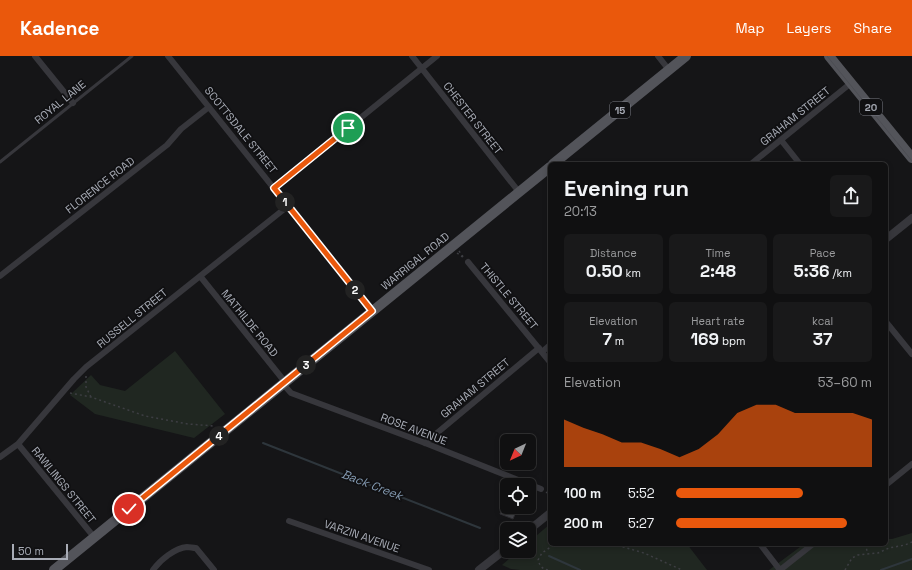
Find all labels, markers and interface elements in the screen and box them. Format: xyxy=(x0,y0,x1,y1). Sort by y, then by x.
text: Kadence xyxy=(20,16,100,41)
text: Map xyxy=(735,19,765,37)
text: Layers xyxy=(787,19,831,37)
text: Share xyxy=(853,19,892,37)
street label: ROYAL LANE xyxy=(32,77,88,127)
street label: CHESTER STREET xyxy=(440,79,506,157)
street label: GRAHAM STREET xyxy=(757,83,833,149)
street label: SCOTTSDALE STREET xyxy=(202,84,281,177)
road number: 20 xyxy=(860,99,882,115)
road number: 15 xyxy=(610,102,630,118)
pin xyxy=(331,111,365,145)
icon: arrive xyxy=(337,117,359,139)
street label: FLORENCE ROAD xyxy=(63,154,137,216)
text: Evening run xyxy=(564,174,689,202)
button: share xyxy=(830,175,872,217)
pin: 1 xyxy=(275,192,295,212)
text: 1 xyxy=(283,195,287,209)
text: 20:13 xyxy=(564,203,597,220)
street label: WARRIGAL ROAD xyxy=(378,229,452,293)
text: Distance xyxy=(590,246,637,260)
text: Time xyxy=(705,246,731,260)
text: Pace xyxy=(810,246,836,260)
street label: THISTLE STREET xyxy=(477,260,541,333)
text: 0.50 xyxy=(586,260,623,282)
text: 2:48 xyxy=(700,260,736,282)
text: 5:36 xyxy=(793,260,830,282)
text: km xyxy=(623,266,641,280)
text: /km xyxy=(830,266,852,280)
pin: 2 xyxy=(345,280,365,300)
text: 2 xyxy=(352,283,358,297)
street label: RUSSELL STREET xyxy=(94,285,171,351)
street label: MATHILDE ROAD xyxy=(219,286,281,360)
text: Elevation xyxy=(589,314,637,328)
text: Heart rate xyxy=(691,314,745,328)
text: kcal xyxy=(812,314,833,328)
text: 7 xyxy=(602,328,612,350)
text: 169 xyxy=(690,328,719,350)
text: 37 xyxy=(813,328,833,350)
text: m xyxy=(612,334,624,348)
text: bpm xyxy=(719,334,746,348)
pin: 3 xyxy=(296,355,316,375)
street label: GRAHAM STREET xyxy=(437,355,513,421)
text: 3 xyxy=(303,358,309,372)
text: Elevation xyxy=(564,374,621,391)
text: 53–60 m xyxy=(818,374,872,391)
street label: ROSE AVENUE xyxy=(379,410,449,448)
pin: 4 xyxy=(209,426,229,446)
text: 4 xyxy=(216,429,223,443)
north arrow xyxy=(500,434,536,470)
map controls xyxy=(500,434,536,558)
street label: RAWLINGS STREET xyxy=(29,444,100,527)
water label: Back Creek xyxy=(339,466,406,505)
button: locate xyxy=(500,478,536,514)
text: 100 m xyxy=(564,485,601,502)
text: 5:52 xyxy=(628,485,655,502)
pin xyxy=(112,492,146,526)
icon: check xyxy=(118,498,140,520)
text: 200 m xyxy=(564,515,603,532)
text: 5:27 xyxy=(628,515,654,532)
street label: VARZIN AVENUE xyxy=(322,516,402,556)
button: layers xyxy=(500,522,536,558)
scale bar xyxy=(12,542,68,561)
text: 50 m xyxy=(18,544,44,558)

